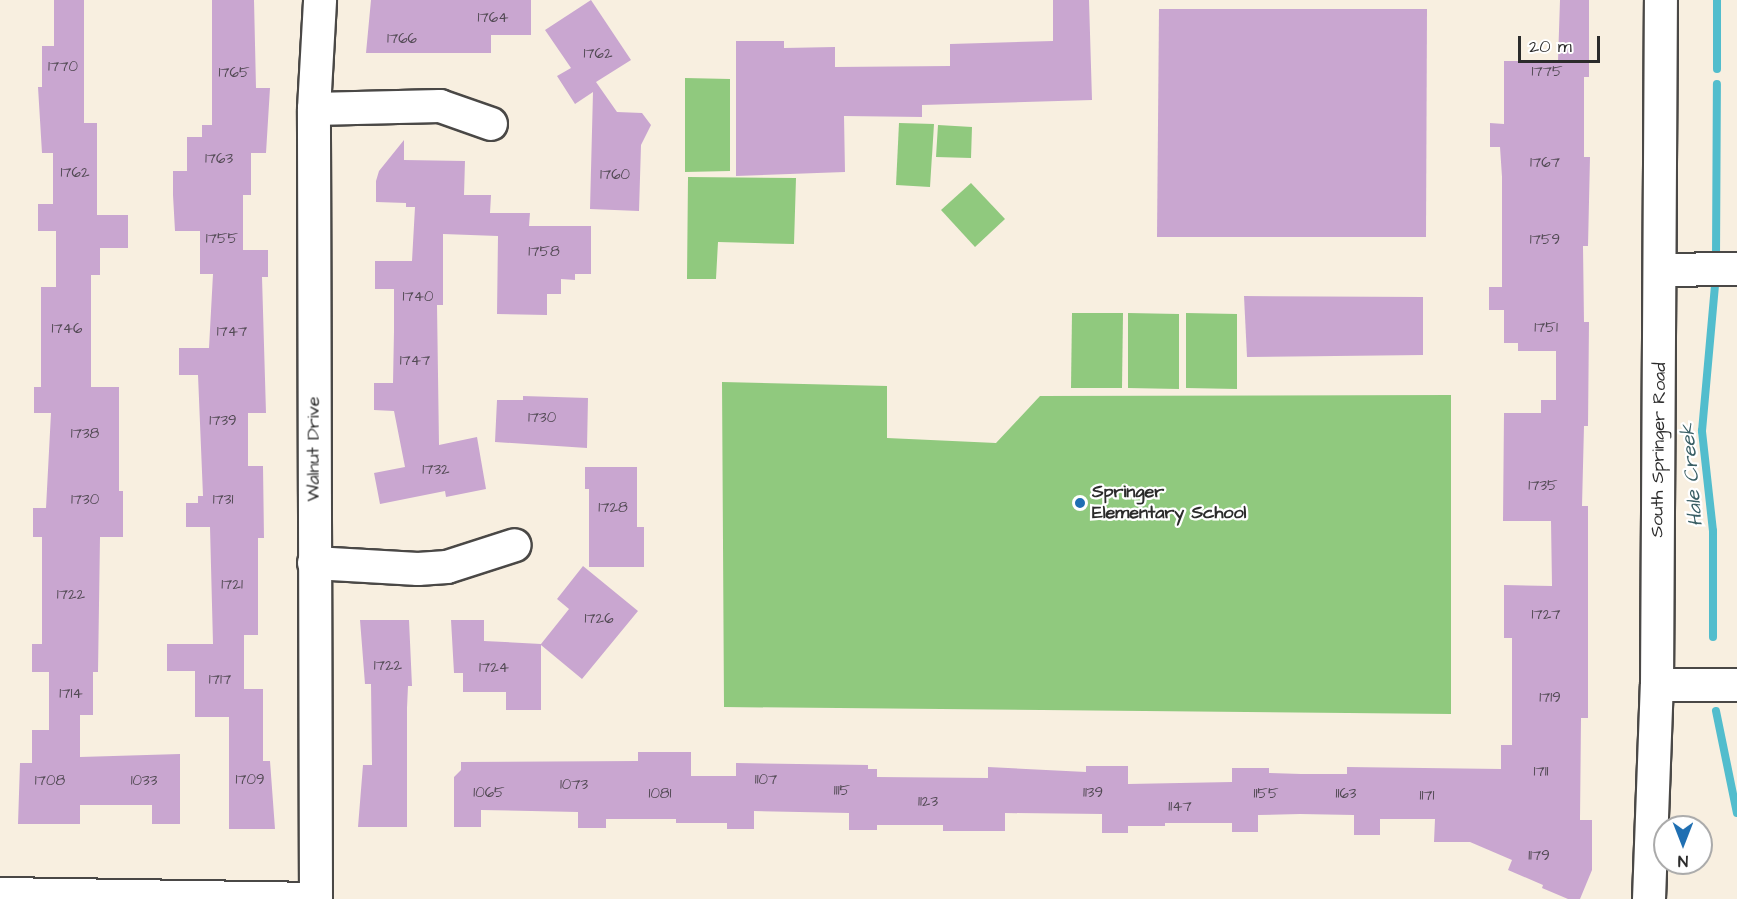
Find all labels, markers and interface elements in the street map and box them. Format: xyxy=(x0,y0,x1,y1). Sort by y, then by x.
house number: 1764 xyxy=(478,9,508,27)
scale bar xyxy=(1521,24,1604,62)
house number: 1766 xyxy=(387,30,417,48)
text: 20 m xyxy=(1529,34,1572,59)
house number: 1762 xyxy=(583,45,613,63)
house number: 1770 xyxy=(48,58,78,76)
house number: 1775 xyxy=(1532,63,1562,81)
house number: 1765 xyxy=(218,64,250,82)
house number: 1763 xyxy=(205,150,233,168)
house number: 1767 xyxy=(1530,154,1560,172)
house number: 1762 xyxy=(60,164,90,182)
house number: 1760 xyxy=(600,166,630,184)
house number: 1755 xyxy=(206,230,238,248)
house number: 1759 xyxy=(1530,231,1560,249)
house number: 1758 xyxy=(528,243,560,261)
house number: 1740 xyxy=(403,288,433,306)
house number: 1751 xyxy=(1534,319,1558,337)
house number: 1746 xyxy=(52,320,82,338)
house number: 1747 xyxy=(217,323,247,341)
house number: 1747 xyxy=(400,352,430,370)
street label: South Springer Road xyxy=(1647,362,1671,538)
street label: Walnut Drive xyxy=(303,397,325,501)
house number: 1730 xyxy=(528,409,556,427)
house number: 1739 xyxy=(209,412,237,430)
water label: Hale Creek xyxy=(1676,422,1708,528)
house number: 1738 xyxy=(71,425,99,443)
house number: 1732 xyxy=(422,461,450,479)
house number: 1735 xyxy=(1528,477,1558,495)
place label: Springer Elementary School xyxy=(1092,482,1246,524)
house number: 1730 xyxy=(71,491,99,509)
house number: 1731 xyxy=(213,491,233,509)
marker: Springer Elementary School xyxy=(1073,496,1087,510)
house number: 1728 xyxy=(598,499,628,517)
house number: 1721 xyxy=(221,576,243,594)
house number: 1722 xyxy=(57,586,85,604)
house number: 1727 xyxy=(1532,606,1560,624)
house number: 1726 xyxy=(584,610,614,628)
house number: 1722 xyxy=(374,657,402,675)
house number: 1724 xyxy=(479,659,509,677)
house number: 1717 xyxy=(209,671,231,689)
house number: 1714 xyxy=(59,685,83,703)
house number: 1719 xyxy=(1539,689,1561,707)
house number: 1711 xyxy=(1534,763,1548,781)
house number: 1709 xyxy=(235,771,265,789)
house number: 1107 xyxy=(755,771,777,789)
house number: 1708 xyxy=(35,772,65,790)
house number: 1033 xyxy=(131,772,157,790)
house number: 1073 xyxy=(560,776,588,794)
house number: 1115 xyxy=(834,782,850,800)
house number: 1065 xyxy=(473,784,505,802)
house number: 1139 xyxy=(1083,784,1103,802)
house number: 1081 xyxy=(648,785,672,803)
house number: 1155 xyxy=(1253,785,1279,803)
house number: 1163 xyxy=(1336,785,1356,803)
house number: 1171 xyxy=(1420,787,1434,805)
house number: 1123 xyxy=(918,793,938,811)
house number: 1147 xyxy=(1168,798,1192,816)
north arrow xyxy=(1653,815,1713,875)
house number: 1179 xyxy=(1528,847,1550,865)
text: N xyxy=(1678,850,1688,872)

